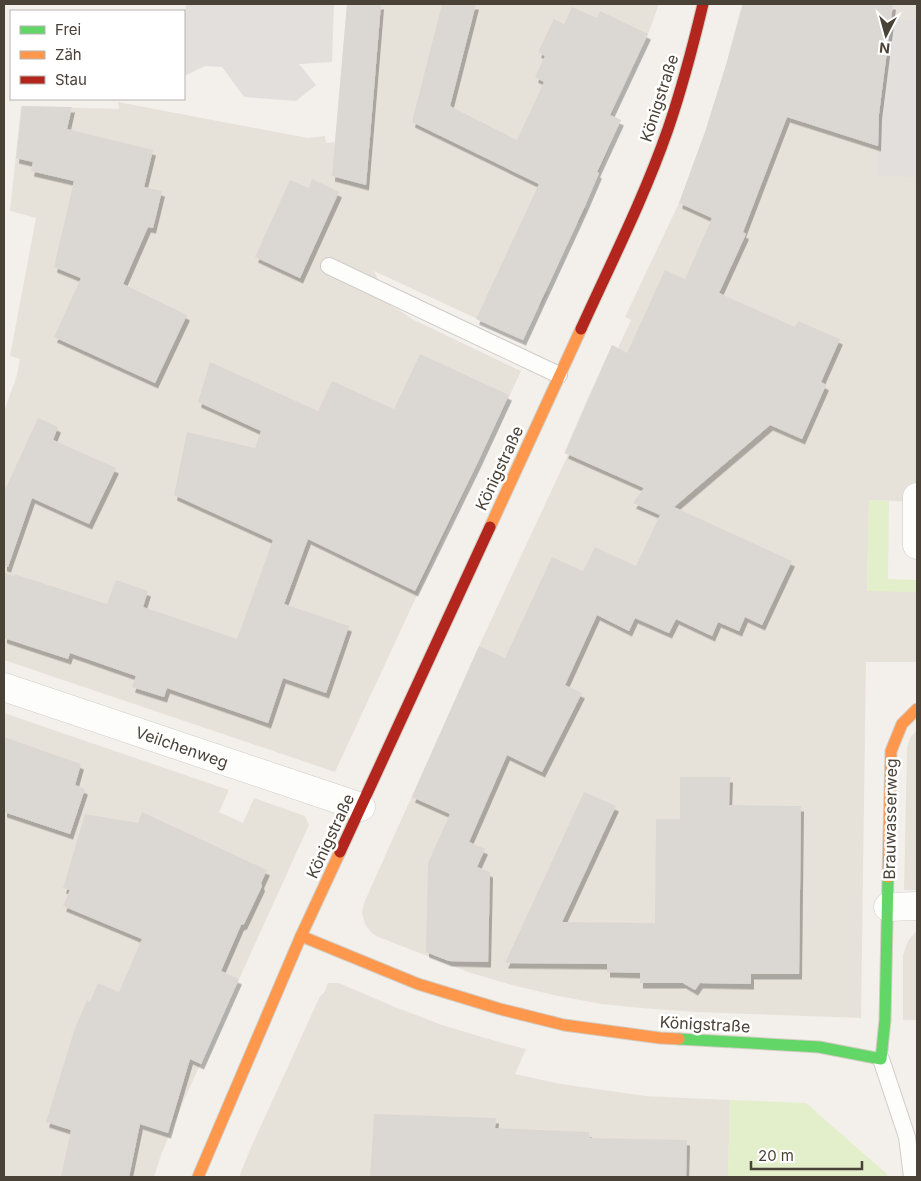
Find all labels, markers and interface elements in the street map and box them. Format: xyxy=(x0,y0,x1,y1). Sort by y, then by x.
legend xyxy=(10,10,185,100)
north arrow xyxy=(861,10,911,60)
text: Frei xyxy=(55,20,81,39)
text: N xyxy=(878,39,891,57)
text: Zäh xyxy=(55,45,82,64)
street label: Königstraße xyxy=(635,52,683,144)
text: Stau xyxy=(55,70,87,89)
street label: Königstraße xyxy=(471,423,527,513)
street label: Veilchenweg xyxy=(133,722,231,772)
street label: Brauwasserweg xyxy=(879,758,901,880)
street label: Königstraße xyxy=(302,791,358,881)
street label: Königstraße xyxy=(659,1012,751,1036)
scale bar xyxy=(751,1138,862,1170)
text: 20 m xyxy=(758,1146,794,1165)

